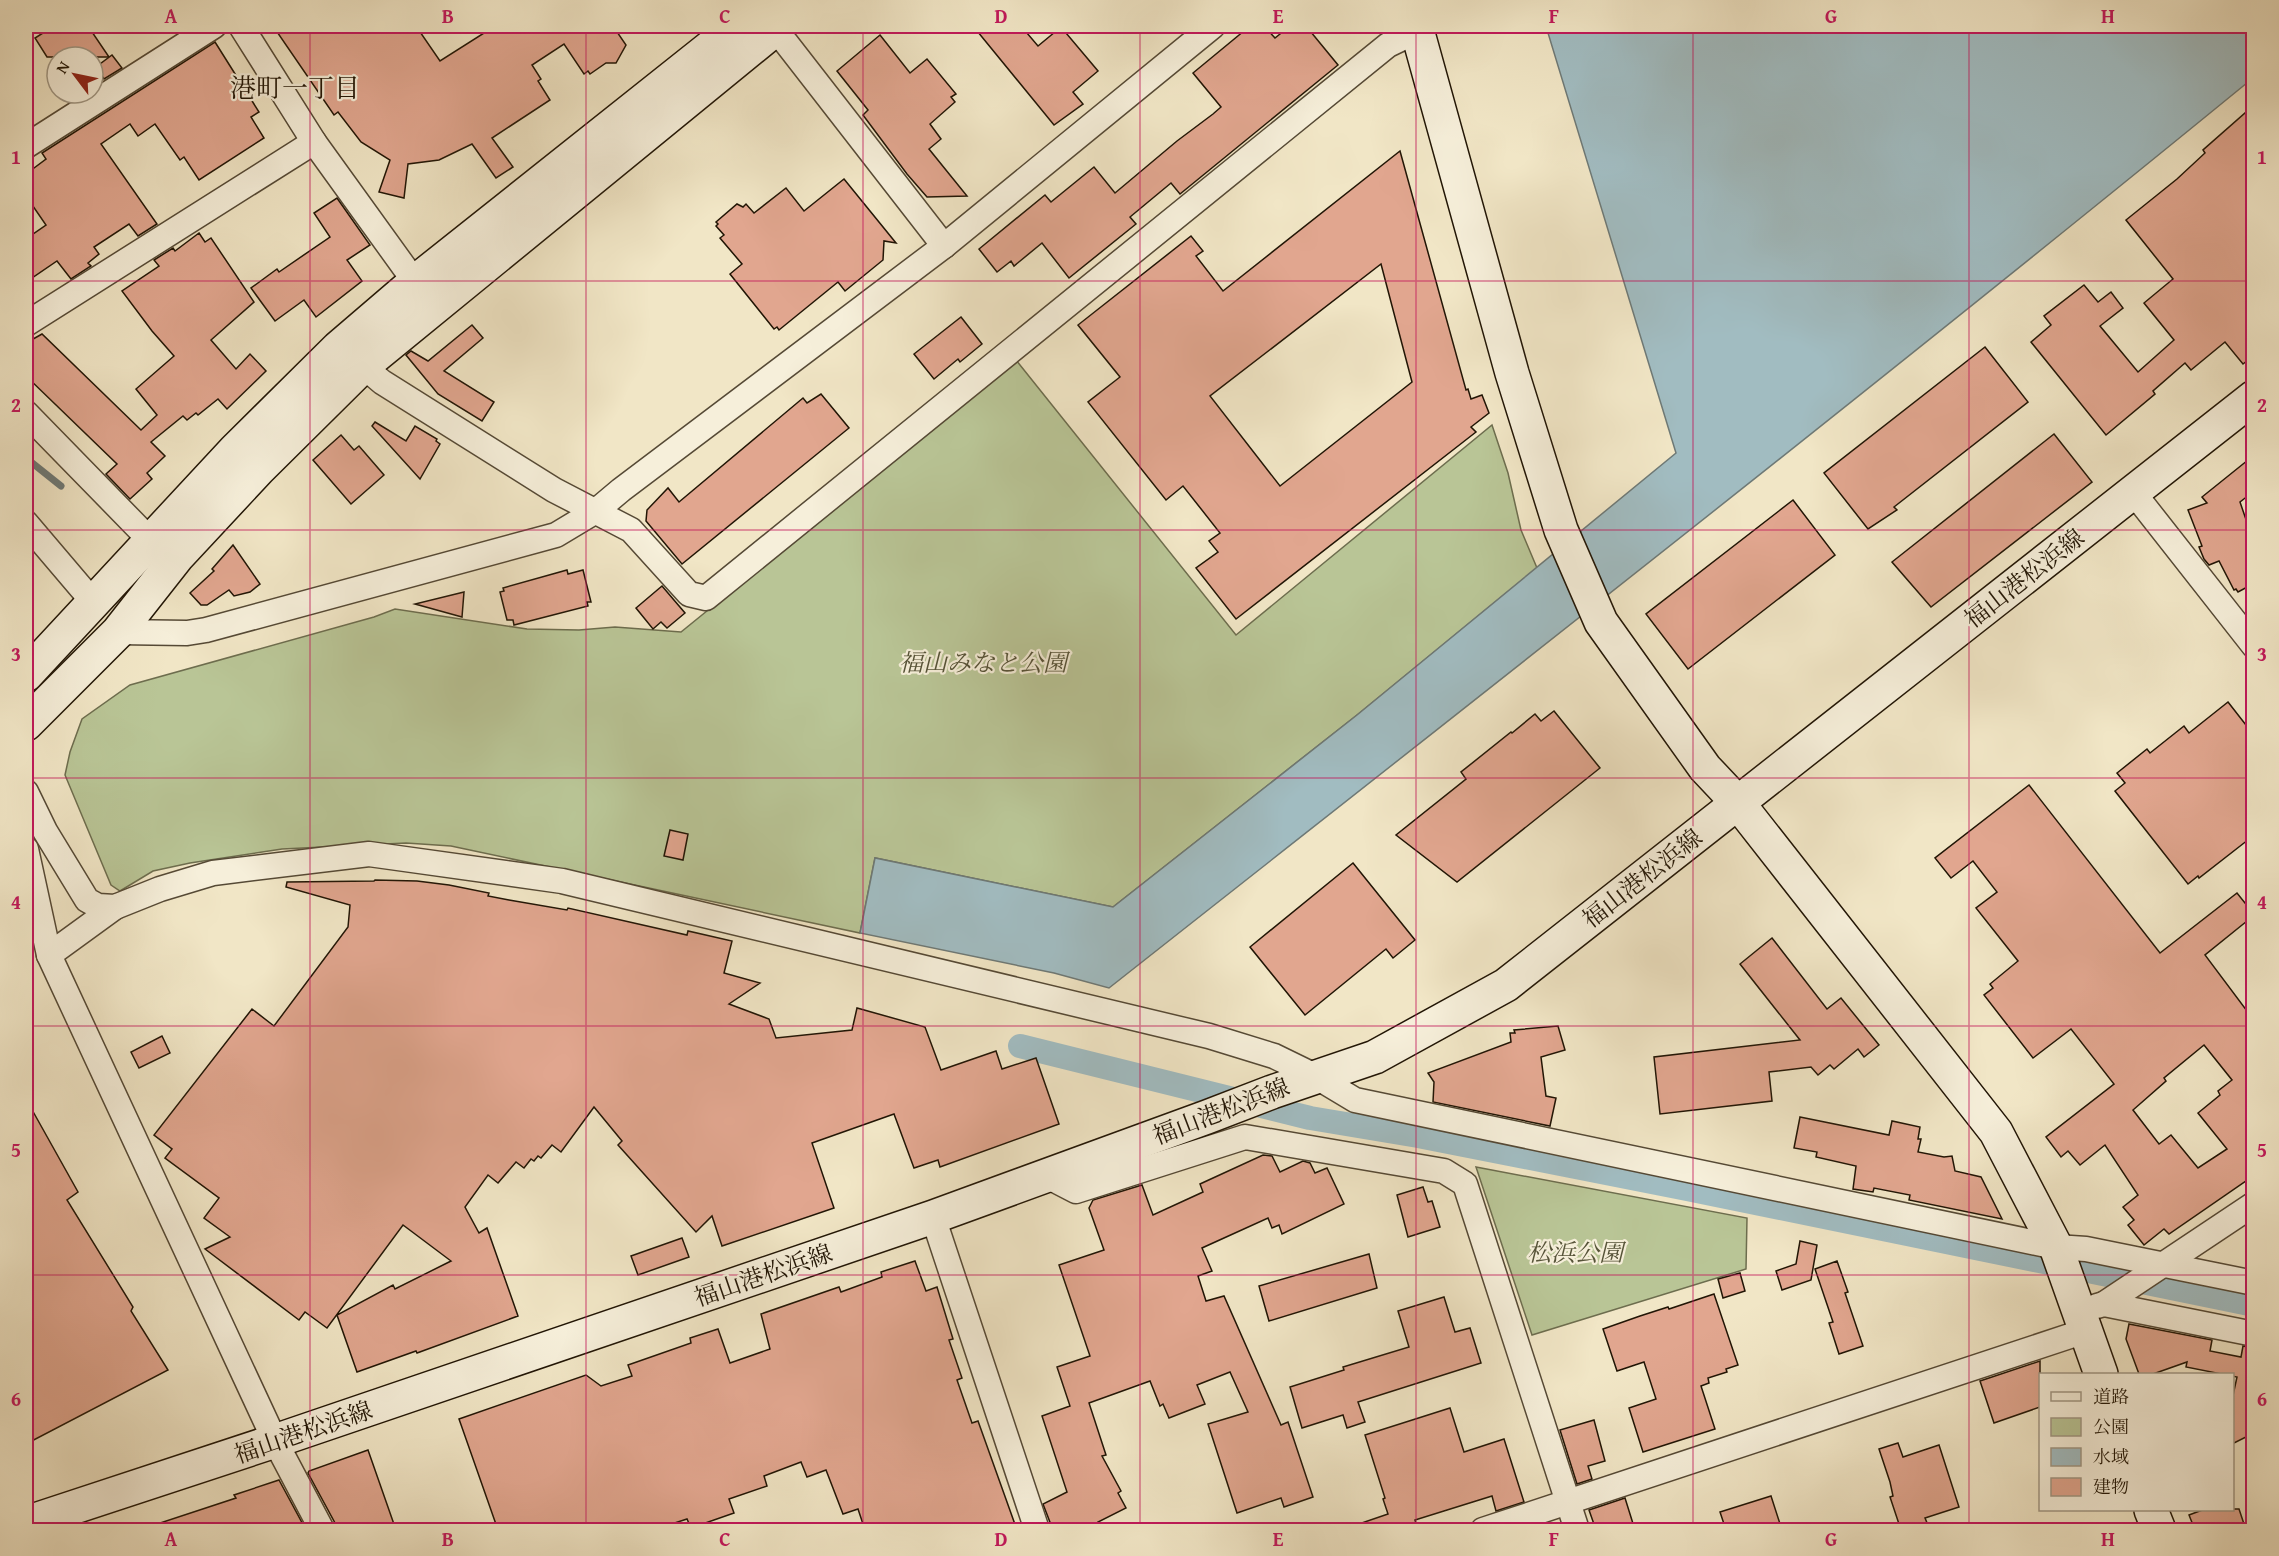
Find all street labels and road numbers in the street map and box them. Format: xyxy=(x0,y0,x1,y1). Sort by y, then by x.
street label: 福山港松浜線 xyxy=(1956,520,2092,636)
street label: 福山港松浜線 xyxy=(1574,820,1710,936)
street label: 福山港松浜線 xyxy=(1148,1069,1294,1153)
street label: 福山港松浜線 xyxy=(689,1235,837,1315)
street label: 福山港松浜線 xyxy=(229,1392,377,1472)

